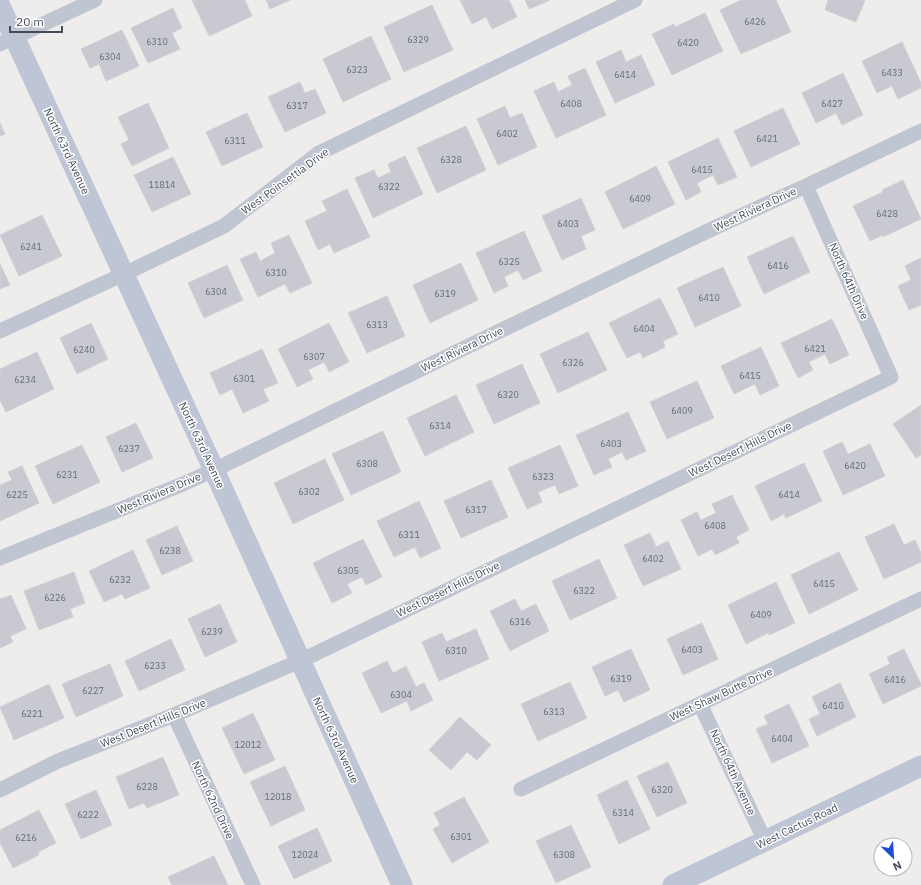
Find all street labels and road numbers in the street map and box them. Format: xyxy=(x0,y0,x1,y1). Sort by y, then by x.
street label: North 63rd Avenue xyxy=(41,106,93,196)
street label: West Poinsettia Drive xyxy=(238,145,332,217)
street label: West Riviera Drive xyxy=(712,184,798,234)
street label: North 64th Drive xyxy=(826,241,872,321)
street label: West Riviera Drive xyxy=(419,323,505,375)
street label: North 63rd Avenue xyxy=(176,400,228,490)
street label: West Desert Hills Drive xyxy=(686,418,794,480)
street label: West Riviera Drive xyxy=(115,469,203,517)
street label: West Desert Hills Drive xyxy=(394,558,502,620)
street label: West Shaw Butte Drive xyxy=(667,664,775,724)
street label: West Desert Hills Drive xyxy=(98,695,208,751)
street label: North 63rd Avenue xyxy=(310,695,362,785)
street label: North 64th Avenue xyxy=(707,727,759,817)
street label: North 62nd Drive xyxy=(189,759,237,841)
street label: West Cactus Road xyxy=(754,800,840,852)

